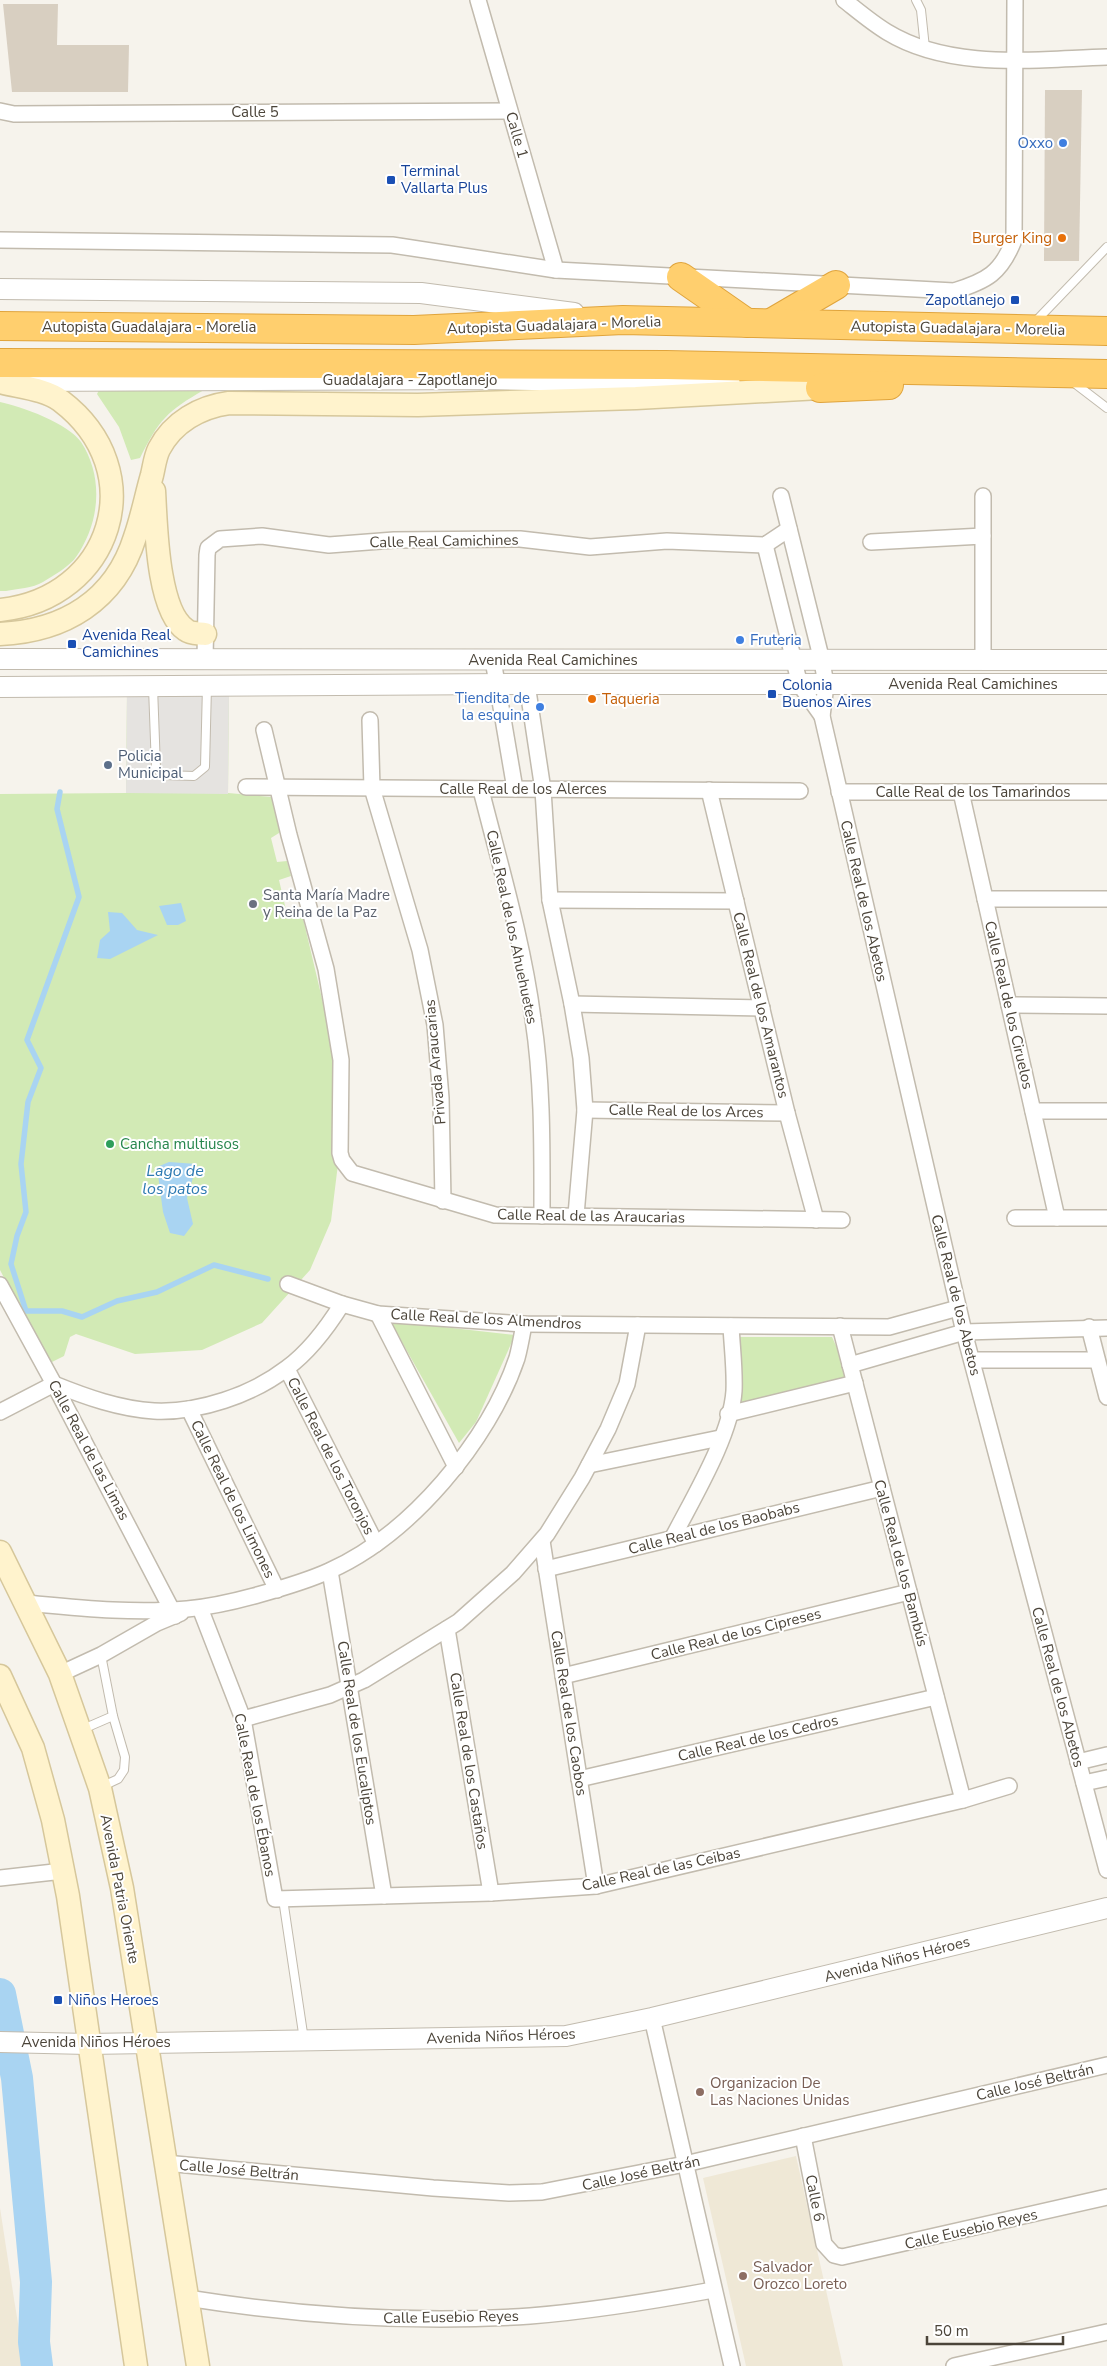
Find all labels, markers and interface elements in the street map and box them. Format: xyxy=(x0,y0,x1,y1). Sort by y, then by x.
street label: Calle 5 xyxy=(231,102,279,122)
street label: Calle 1 xyxy=(501,109,533,161)
place label: Oxxo xyxy=(1018,133,1053,153)
marker: Oxxo xyxy=(1057,137,1069,149)
place label: Terminal Vallarta Plus xyxy=(400,161,488,198)
marker: Terminal Vallarta Plus xyxy=(385,174,397,186)
place label: Burger King xyxy=(972,228,1052,248)
marker: Burger King xyxy=(1056,232,1068,244)
place label: Zapotlanejo xyxy=(925,290,1005,310)
marker: Zapotlanejo xyxy=(1009,294,1021,306)
street label: Autopista Guadalajara - Morelia xyxy=(446,311,662,339)
street label: Autopista Guadalajara - Morelia xyxy=(850,316,1066,340)
street label: Autopista Guadalajara - Morelia xyxy=(42,317,256,337)
street label: Guadalajara - Zapotlanejo xyxy=(323,370,497,390)
street label: Calle Real Camichines xyxy=(369,530,519,552)
place label: Avenida Real Camichines xyxy=(82,625,171,662)
place label: Fruteria xyxy=(750,630,802,650)
marker: Fruteria xyxy=(734,634,746,646)
marker: Avenida Real Camichines xyxy=(66,638,78,650)
street label: Avenida Real Camichines xyxy=(468,650,638,670)
street label: Avenida Real Camichines xyxy=(888,674,1058,694)
place label: Colonia Buenos Aires xyxy=(782,675,871,712)
place label: Tiendita de la esquina xyxy=(455,688,530,725)
marker: Colonia Buenos Aires xyxy=(766,688,778,700)
place label: Taqueria xyxy=(602,689,660,709)
marker: Taqueria xyxy=(586,693,598,705)
marker: Tiendita de la esquina xyxy=(534,701,546,713)
place label: Policia Municipal xyxy=(118,746,183,783)
marker: Policia Municipal xyxy=(102,759,114,771)
street label: Calle Real de los Alerces xyxy=(439,779,607,799)
street label: Calle Real de los Tamarindos xyxy=(875,782,1071,802)
street label: Calle Real de los Abetos xyxy=(836,818,892,984)
street label: Calle Real de los Ahuehuetes xyxy=(482,828,542,1026)
place label: Santa María Madre y Reina de la Paz xyxy=(263,885,390,922)
marker: Santa María Madre y Reina de la Paz xyxy=(247,898,259,910)
street label: Calle Real de los Amarantos xyxy=(728,910,794,1100)
street label: Calle Real de los Ciruelos xyxy=(980,919,1038,1091)
street label: Privada Araucarias xyxy=(420,999,450,1125)
street label: Calle Real de los Arces xyxy=(608,1100,764,1122)
place label: Cancha multiusos xyxy=(120,1134,239,1154)
marker: Cancha multiusos xyxy=(104,1138,116,1150)
water label: Lago de los patos xyxy=(142,1160,208,1200)
street label: Calle Real de las Araucarias xyxy=(497,1204,685,1228)
street label: Calle Real de los Abetos xyxy=(926,1212,986,1378)
street label: Calle Real de los Almendros xyxy=(390,1304,582,1334)
street label: Calle Real de los Toronjos xyxy=(283,1374,379,1538)
street label: Calle Real de las Limas xyxy=(44,1376,134,1524)
street label: Calle Real de los Limones xyxy=(186,1417,280,1581)
street label: Calle Real de los Bambús xyxy=(869,1477,933,1649)
street label: Calle Real de los Baobabs xyxy=(626,1497,802,1559)
street label: Calle Real de los Cipreses xyxy=(649,1603,823,1665)
street label: Calle Real de los Abetos xyxy=(1027,1605,1089,1769)
street label: Calle Real de los Caobos xyxy=(546,1629,592,1797)
street label: Calle Real de los Eucaliptos xyxy=(333,1639,381,1827)
street label: Calle Real de los Castaños xyxy=(445,1671,493,1851)
street label: Calle Real de los Cedros xyxy=(676,1710,840,1766)
street label: Calle Real de los Ébanos xyxy=(229,1711,281,1879)
street label: Avenida Patria Oriente xyxy=(96,1813,144,1965)
street label: Calle Real de las Ceibas xyxy=(580,1842,742,1896)
street label: Avenida Niños Héroes xyxy=(822,1931,972,1987)
place label: Niños Heroes xyxy=(68,1990,159,2010)
marker: Niños Heroes xyxy=(52,1994,64,2006)
street label: Avenida Niños Héroes xyxy=(426,2023,576,2049)
street label: Avenida Niños Héroes xyxy=(21,2032,171,2052)
street label: Calle José Beltrán xyxy=(974,2059,1096,2105)
place label: Organizacion De Las Naciones Unidas xyxy=(710,2073,849,2110)
marker: Organizacion De Las Naciones Unidas xyxy=(694,2086,706,2098)
street label: Calle José Beltrán xyxy=(580,2151,702,2195)
street label: Calle José Beltrán xyxy=(178,2155,300,2185)
street label: Calle 6 xyxy=(801,2173,829,2223)
street label: Calle Eusebio Reyes xyxy=(903,2204,1039,2254)
place label: Salvador Orozco Loreto xyxy=(753,2257,847,2294)
marker: Salvador Orozco Loreto xyxy=(737,2270,749,2282)
street label: Calle Eusebio Reyes xyxy=(383,2306,519,2328)
scale bar xyxy=(927,2314,1063,2346)
text: 50 m xyxy=(934,2321,969,2341)

